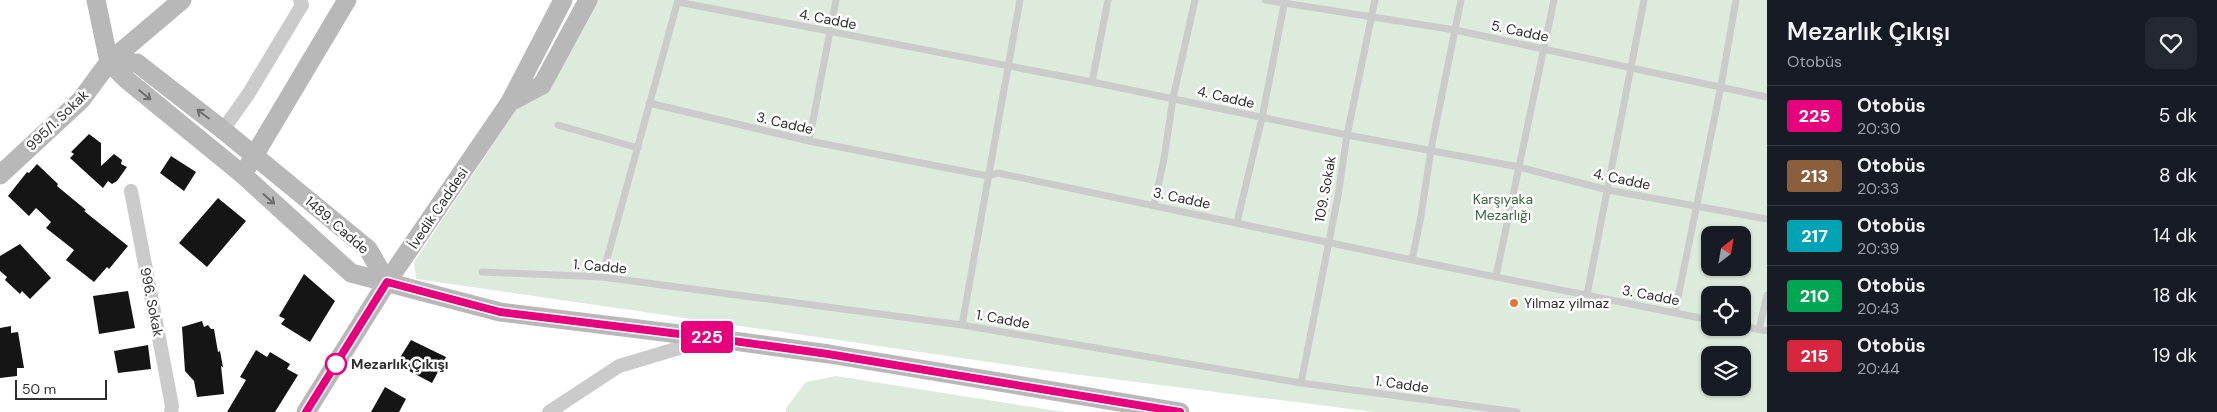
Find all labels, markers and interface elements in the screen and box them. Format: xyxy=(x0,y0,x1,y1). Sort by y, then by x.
street label: 4. Cadde xyxy=(798,5,858,33)
street label: 5. Cadde xyxy=(1490,16,1550,46)
text: Mezarlık Çıkışı xyxy=(1787,16,1950,47)
button: heart xyxy=(2145,17,2197,69)
text: Otobüs xyxy=(1787,51,1842,72)
street label: 4. Cadde xyxy=(1196,82,1256,112)
street label: 995/1. Sokak xyxy=(22,86,92,154)
one-way arrow xyxy=(138,89,151,100)
text: Otobüs xyxy=(1857,93,1926,118)
text: 5 dk xyxy=(2159,103,2197,128)
text: 225 xyxy=(1799,104,1830,128)
street label: 3. Cadde xyxy=(755,108,815,138)
one-way arrow xyxy=(197,109,210,120)
text: 20:30 xyxy=(1857,118,1901,139)
text: Otobüs xyxy=(1857,153,1926,178)
street label: 109. Sokak xyxy=(1310,154,1340,224)
text: 8 dk xyxy=(2159,163,2197,188)
street label: İvedik Caddesi xyxy=(404,164,472,252)
street label: 4. Cadde xyxy=(1592,164,1652,194)
text: 213 xyxy=(1801,164,1828,188)
text: 20:33 xyxy=(1857,178,1899,199)
street label: 3. Cadde xyxy=(1152,183,1212,213)
park label: Karşıyaka Mezarlığı xyxy=(1473,190,1533,224)
street label: 1489. Cadde xyxy=(301,192,373,258)
one-way arrow xyxy=(263,193,276,205)
text: Otobüs xyxy=(1857,213,1926,238)
text: 14 dk xyxy=(2153,223,2197,248)
text: 217 xyxy=(1801,224,1828,248)
north arrow xyxy=(1701,226,1751,276)
map controls xyxy=(1701,226,1751,396)
text: 20:39 xyxy=(1857,238,1899,259)
street label: 1. Cadde xyxy=(572,255,628,277)
street label: 996. Sokak xyxy=(136,266,168,338)
text: Otobüs xyxy=(1857,273,1926,298)
street label: 3. Cadde xyxy=(1621,281,1681,309)
text: 18 dk xyxy=(2153,283,2197,308)
text: 210 xyxy=(1800,284,1829,308)
button: locate xyxy=(1701,286,1751,336)
place label: Yilmaz yilmaz xyxy=(1524,294,1609,312)
marker: Yilmaz yilmaz xyxy=(1508,297,1520,309)
text: 20:43 xyxy=(1857,298,1899,319)
street label: 1. Cadde xyxy=(975,305,1031,333)
line badge: 225 xyxy=(678,321,736,353)
text: 225 xyxy=(691,325,723,349)
text: Otobüs xyxy=(1857,333,1926,358)
text: 19 dk xyxy=(2153,343,2197,368)
text: 215 xyxy=(1800,344,1829,368)
button: layers xyxy=(1701,346,1751,396)
marker: Mezarlık Çıkışı xyxy=(325,353,347,375)
place label: Mezarlık Çıkışı xyxy=(351,355,449,373)
text: 20:44 xyxy=(1857,358,1900,379)
street label: 1. Cadde xyxy=(1374,371,1430,397)
scale bar xyxy=(15,377,108,400)
text: 50 m xyxy=(22,380,56,398)

